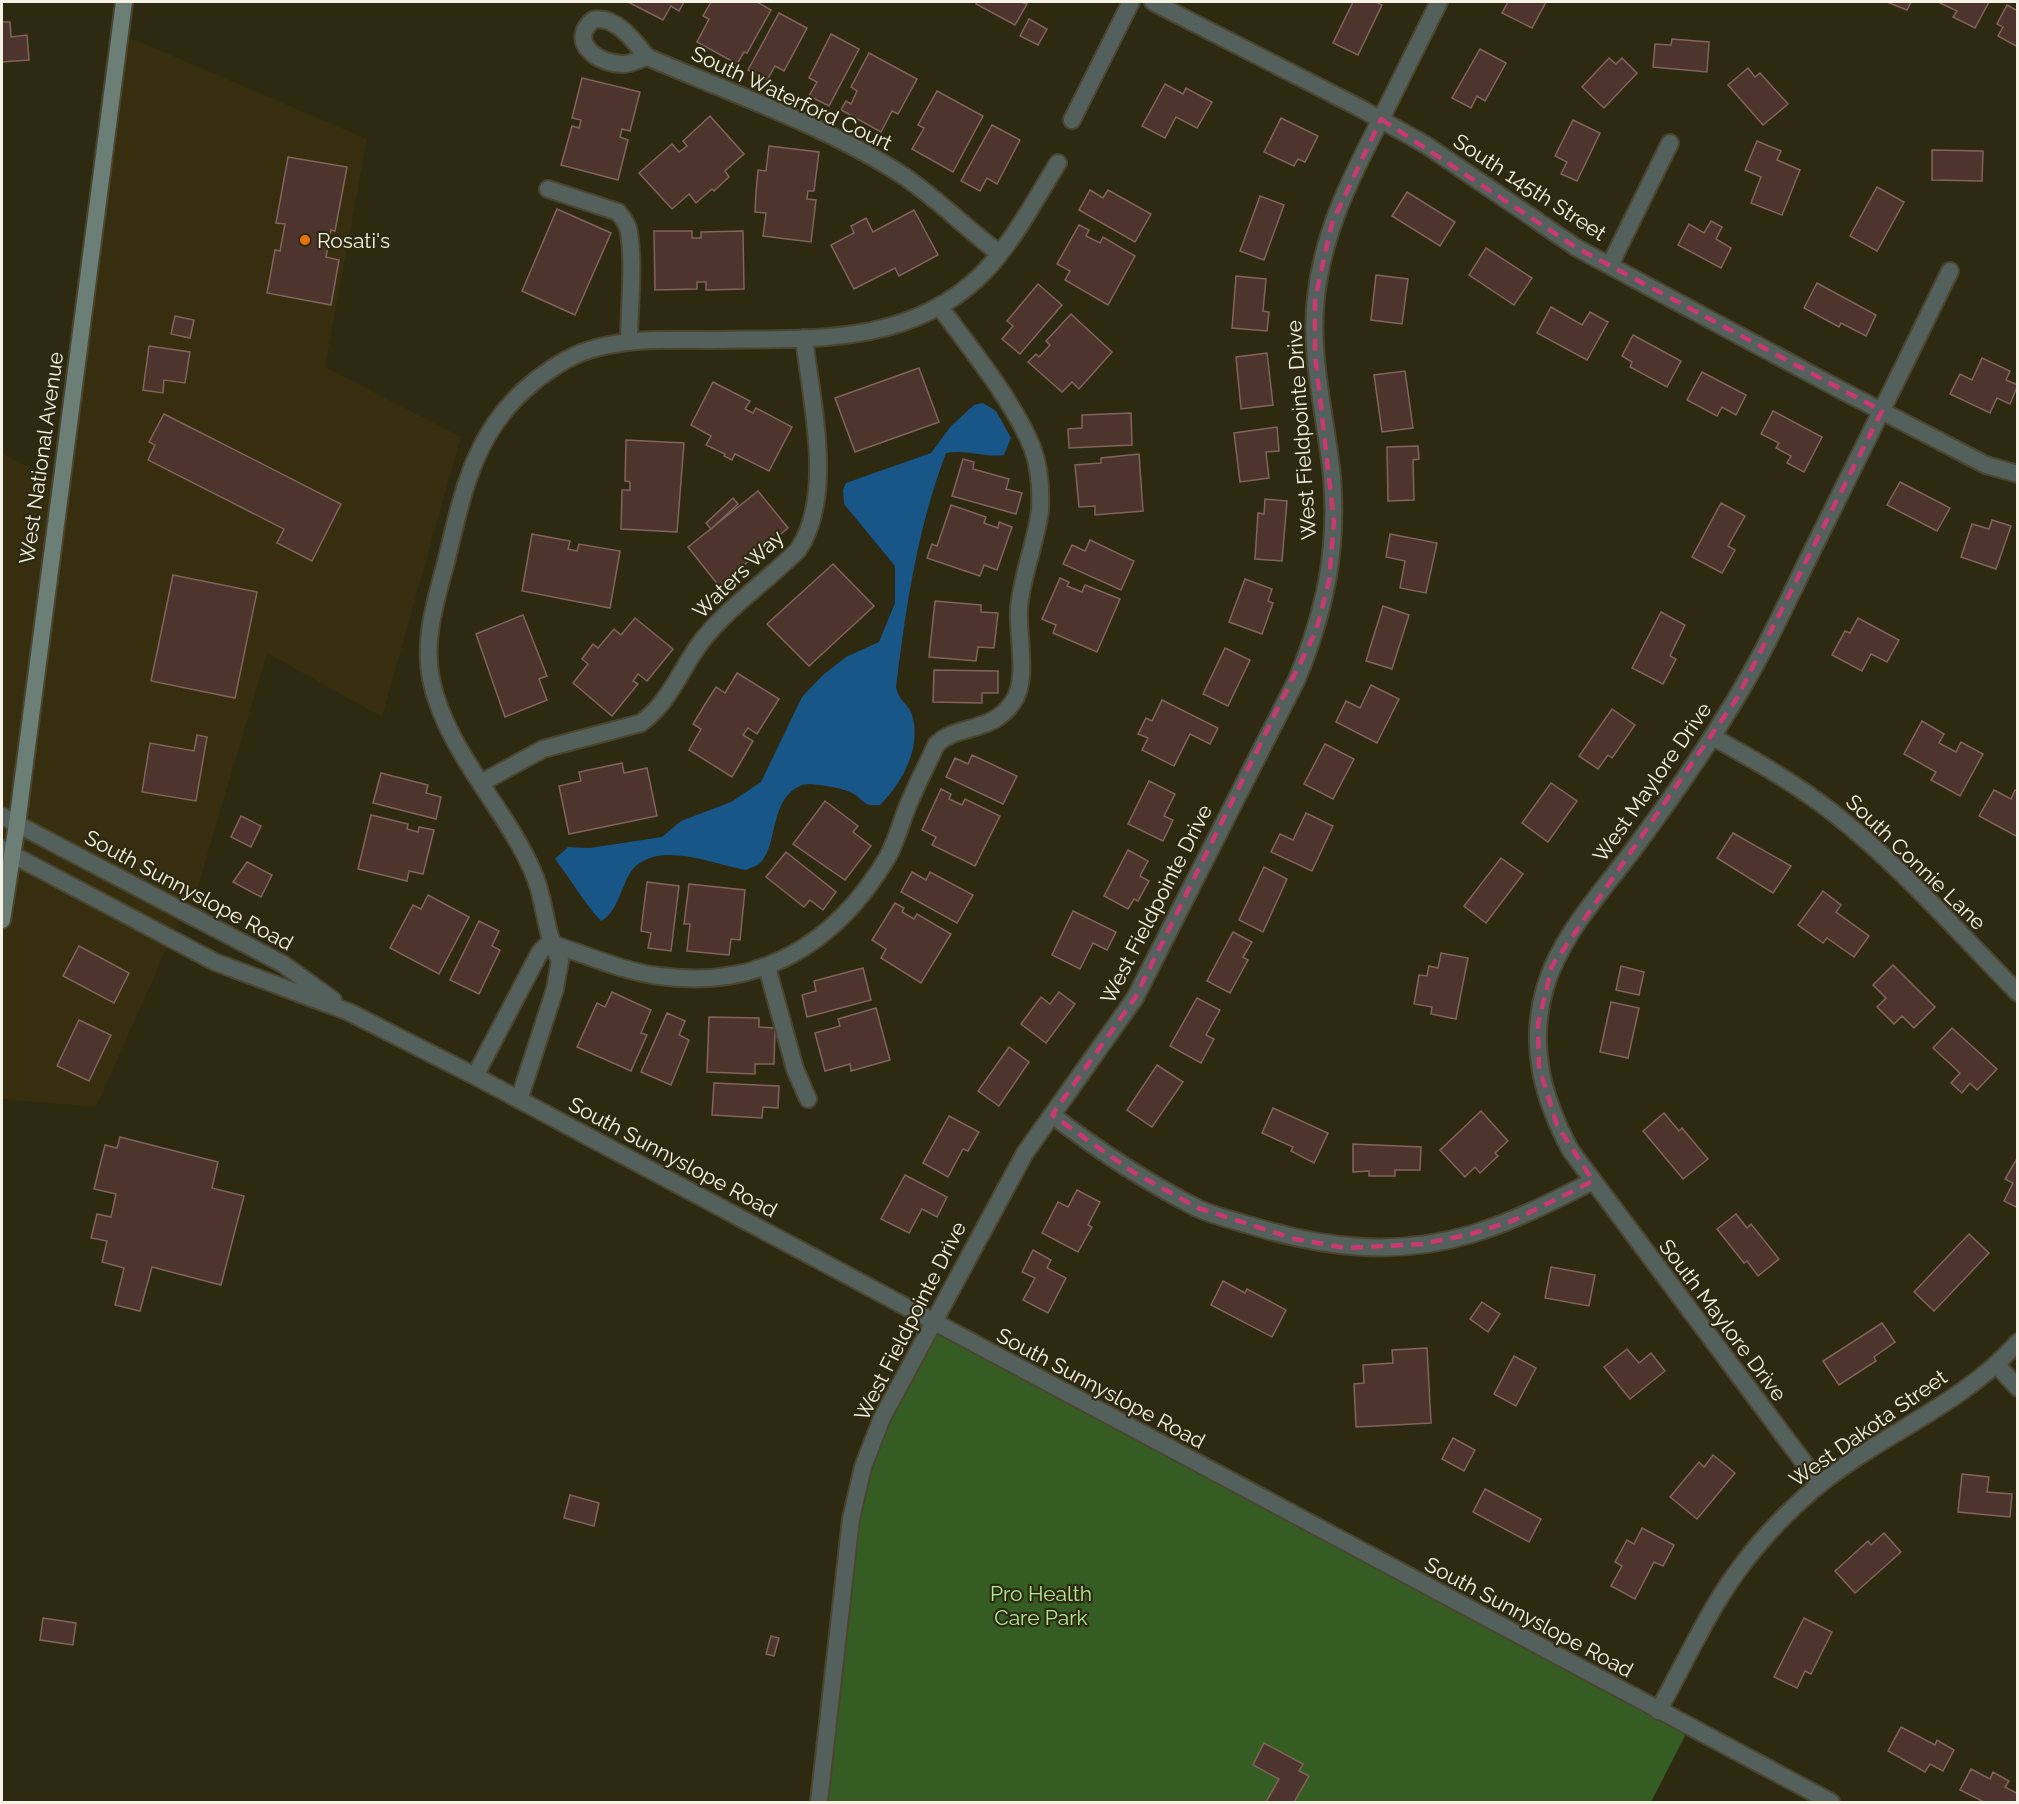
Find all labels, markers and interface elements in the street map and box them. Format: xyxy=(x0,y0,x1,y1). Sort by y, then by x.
street label: South Waterford Court xyxy=(688,40,896,156)
street label: South 145th Street xyxy=(1449,128,1611,246)
place label: Rosati's xyxy=(317,228,390,253)
marker: Rosati's xyxy=(298,233,312,247)
street label: West Fieldpointe Drive xyxy=(1281,319,1321,541)
street label: West National Avenue xyxy=(14,350,68,566)
street label: Waters Way xyxy=(687,524,789,624)
street label: West Maylore Drive xyxy=(1587,697,1717,867)
street label: South Connie Lane xyxy=(1841,789,1991,935)
street label: West Fieldpointe Drive xyxy=(1095,800,1217,1008)
street label: South Sunnyslope Road xyxy=(81,824,297,956)
street label: South Sunnyslope Road xyxy=(565,1091,781,1223)
street label: West Fieldpointe Drive xyxy=(849,1217,971,1425)
street label: South Maylore Drive xyxy=(1654,1234,1792,1406)
street label: South Sunnyslope Road xyxy=(993,1322,1209,1454)
street label: West Dakota Street xyxy=(1784,1364,1952,1492)
street label: South Sunnyslope Road xyxy=(1421,1551,1637,1683)
park label: Pro Health Care Park xyxy=(990,1581,1092,1630)

